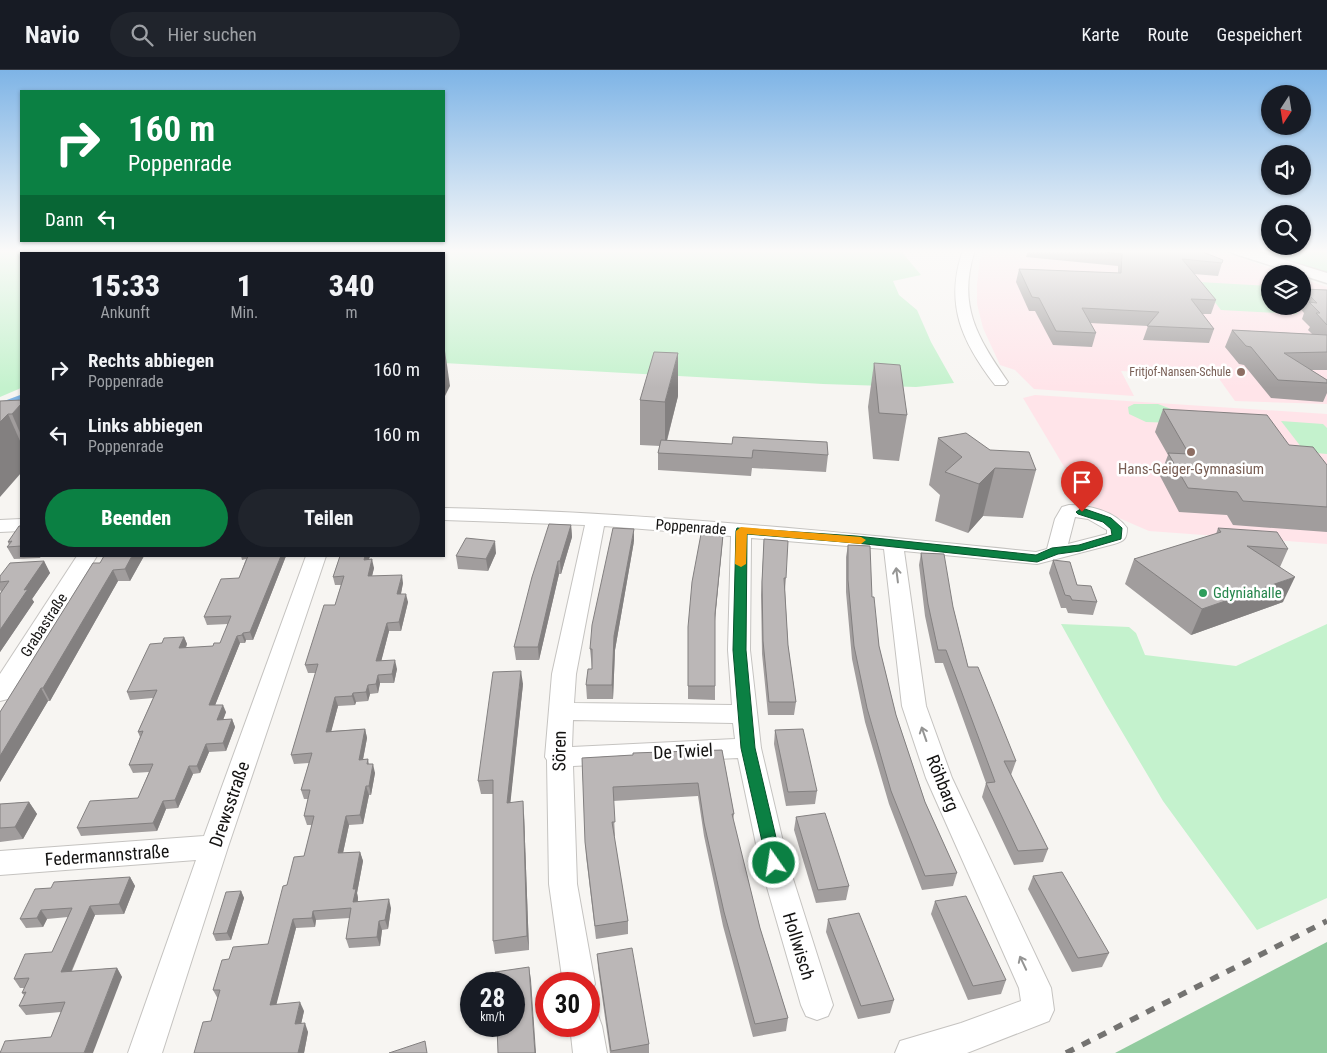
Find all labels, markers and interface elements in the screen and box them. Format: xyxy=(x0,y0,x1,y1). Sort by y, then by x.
search box xyxy=(110,12,460,57)
text: Navio xyxy=(25,21,80,49)
icon: search xyxy=(128,21,156,49)
text: Hier suchen xyxy=(168,23,257,46)
text: Karte xyxy=(1081,24,1120,45)
text: Route xyxy=(1148,24,1189,45)
text: Gespeichert xyxy=(1217,24,1302,45)
north arrow xyxy=(1261,85,1311,135)
map controls xyxy=(1261,85,1311,315)
text: 160 m xyxy=(128,109,215,150)
icon: right xyxy=(45,110,110,175)
button: sound xyxy=(1261,145,1311,195)
text: Poppenrade xyxy=(128,151,232,176)
icon: left xyxy=(93,205,121,233)
button: search xyxy=(1261,205,1311,255)
text: Dann xyxy=(45,208,83,231)
button: layers xyxy=(1261,265,1311,315)
text: 15:33 xyxy=(91,268,160,303)
text: 1 xyxy=(237,268,252,303)
text: 340 xyxy=(329,268,374,303)
text: Ankunft xyxy=(101,303,150,322)
text: Min. xyxy=(230,303,258,322)
text: m xyxy=(346,303,358,322)
text: Rechts abbiegen xyxy=(88,349,214,372)
icon: right xyxy=(45,356,73,384)
text: 160 m xyxy=(373,358,420,381)
place label: Fritjof-Nansen-Schule xyxy=(1129,365,1231,379)
marker: Fritjof-Nansen-Schule xyxy=(1235,366,1247,378)
text: Poppenrade xyxy=(88,372,164,391)
text: Links abbiegen xyxy=(88,414,203,437)
icon: left xyxy=(45,421,73,449)
text: 160 m xyxy=(373,423,420,446)
text: Poppenrade xyxy=(88,437,164,456)
marker: Hans-Geiger-Gymnasium xyxy=(1185,446,1197,458)
place label: Hans-Geiger-Gymnasium xyxy=(1118,460,1264,478)
pin xyxy=(1061,461,1103,512)
icon: arrive xyxy=(1068,468,1096,496)
button: Beenden xyxy=(45,489,228,547)
button: Teilen xyxy=(238,489,420,547)
street label: Poppenrade xyxy=(655,516,727,538)
one-way arrow xyxy=(892,567,902,583)
place label: Gdyniahalle xyxy=(1213,584,1282,602)
marker: Gdyniahalle xyxy=(1197,587,1209,599)
street label: Grabastraße xyxy=(17,590,71,660)
one-way arrow xyxy=(919,727,928,743)
street label: Sören xyxy=(548,730,570,772)
street label: De Twiel xyxy=(653,739,713,763)
street label: Röhbarg xyxy=(922,752,964,814)
street label: Drewsstraße xyxy=(205,758,253,850)
position arrow xyxy=(747,836,799,888)
street label: Federmannstraße xyxy=(44,840,170,870)
street label: Hollwisch xyxy=(779,910,819,982)
one-way arrow xyxy=(1018,956,1028,971)
speed limit sign: 30 xyxy=(535,972,600,1037)
text: 28 xyxy=(480,984,505,1013)
text: km/h xyxy=(480,1010,505,1024)

